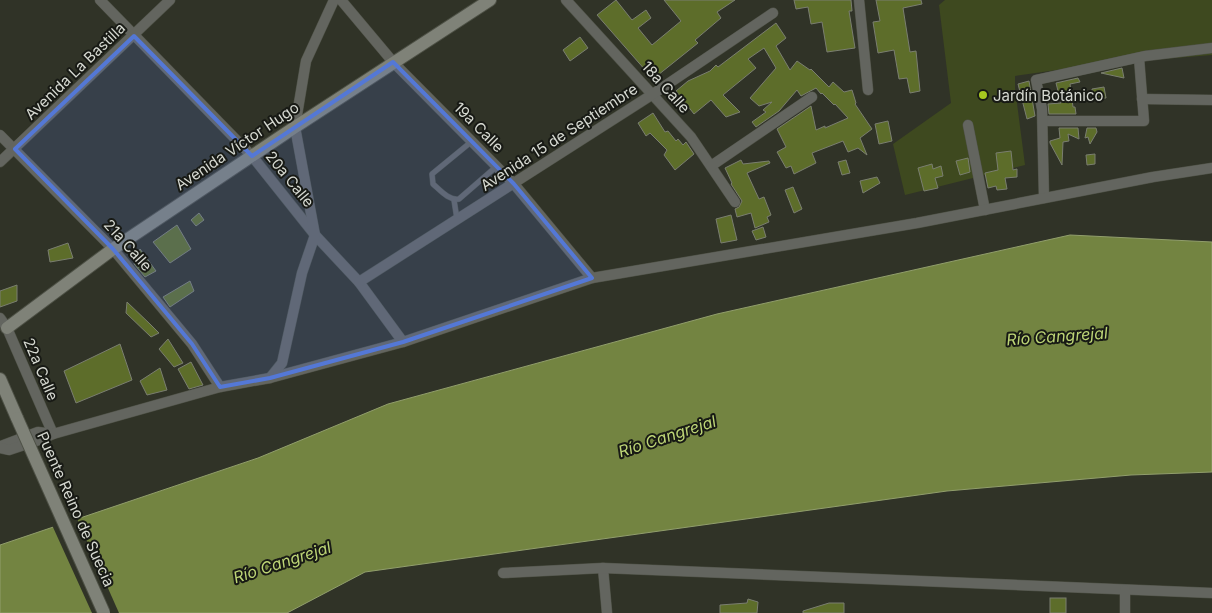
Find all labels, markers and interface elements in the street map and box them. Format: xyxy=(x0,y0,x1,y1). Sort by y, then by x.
street label: Avenida La Bastilla xyxy=(21,18,129,124)
street label: 18a Calle xyxy=(638,57,694,117)
street label: Avenida 15 de Septiembre xyxy=(477,79,641,195)
place label: Jardín Botánico xyxy=(993,86,1104,105)
marker: Jardín Botánico xyxy=(977,89,989,101)
street label: Avenida Víctor Hugo xyxy=(172,98,302,194)
street label: 19a Calle xyxy=(450,98,508,156)
street label: 20a Calle xyxy=(262,147,318,211)
street label: 21a Calle xyxy=(100,215,156,275)
water label: Río Cangrejal xyxy=(1006,322,1108,350)
street label: 22a Calle xyxy=(19,335,63,403)
water label: Río Cangrejal xyxy=(616,411,719,461)
street label: Puente Reino de Suecia xyxy=(33,429,119,589)
water label: Río Cangrejal xyxy=(231,537,334,587)

